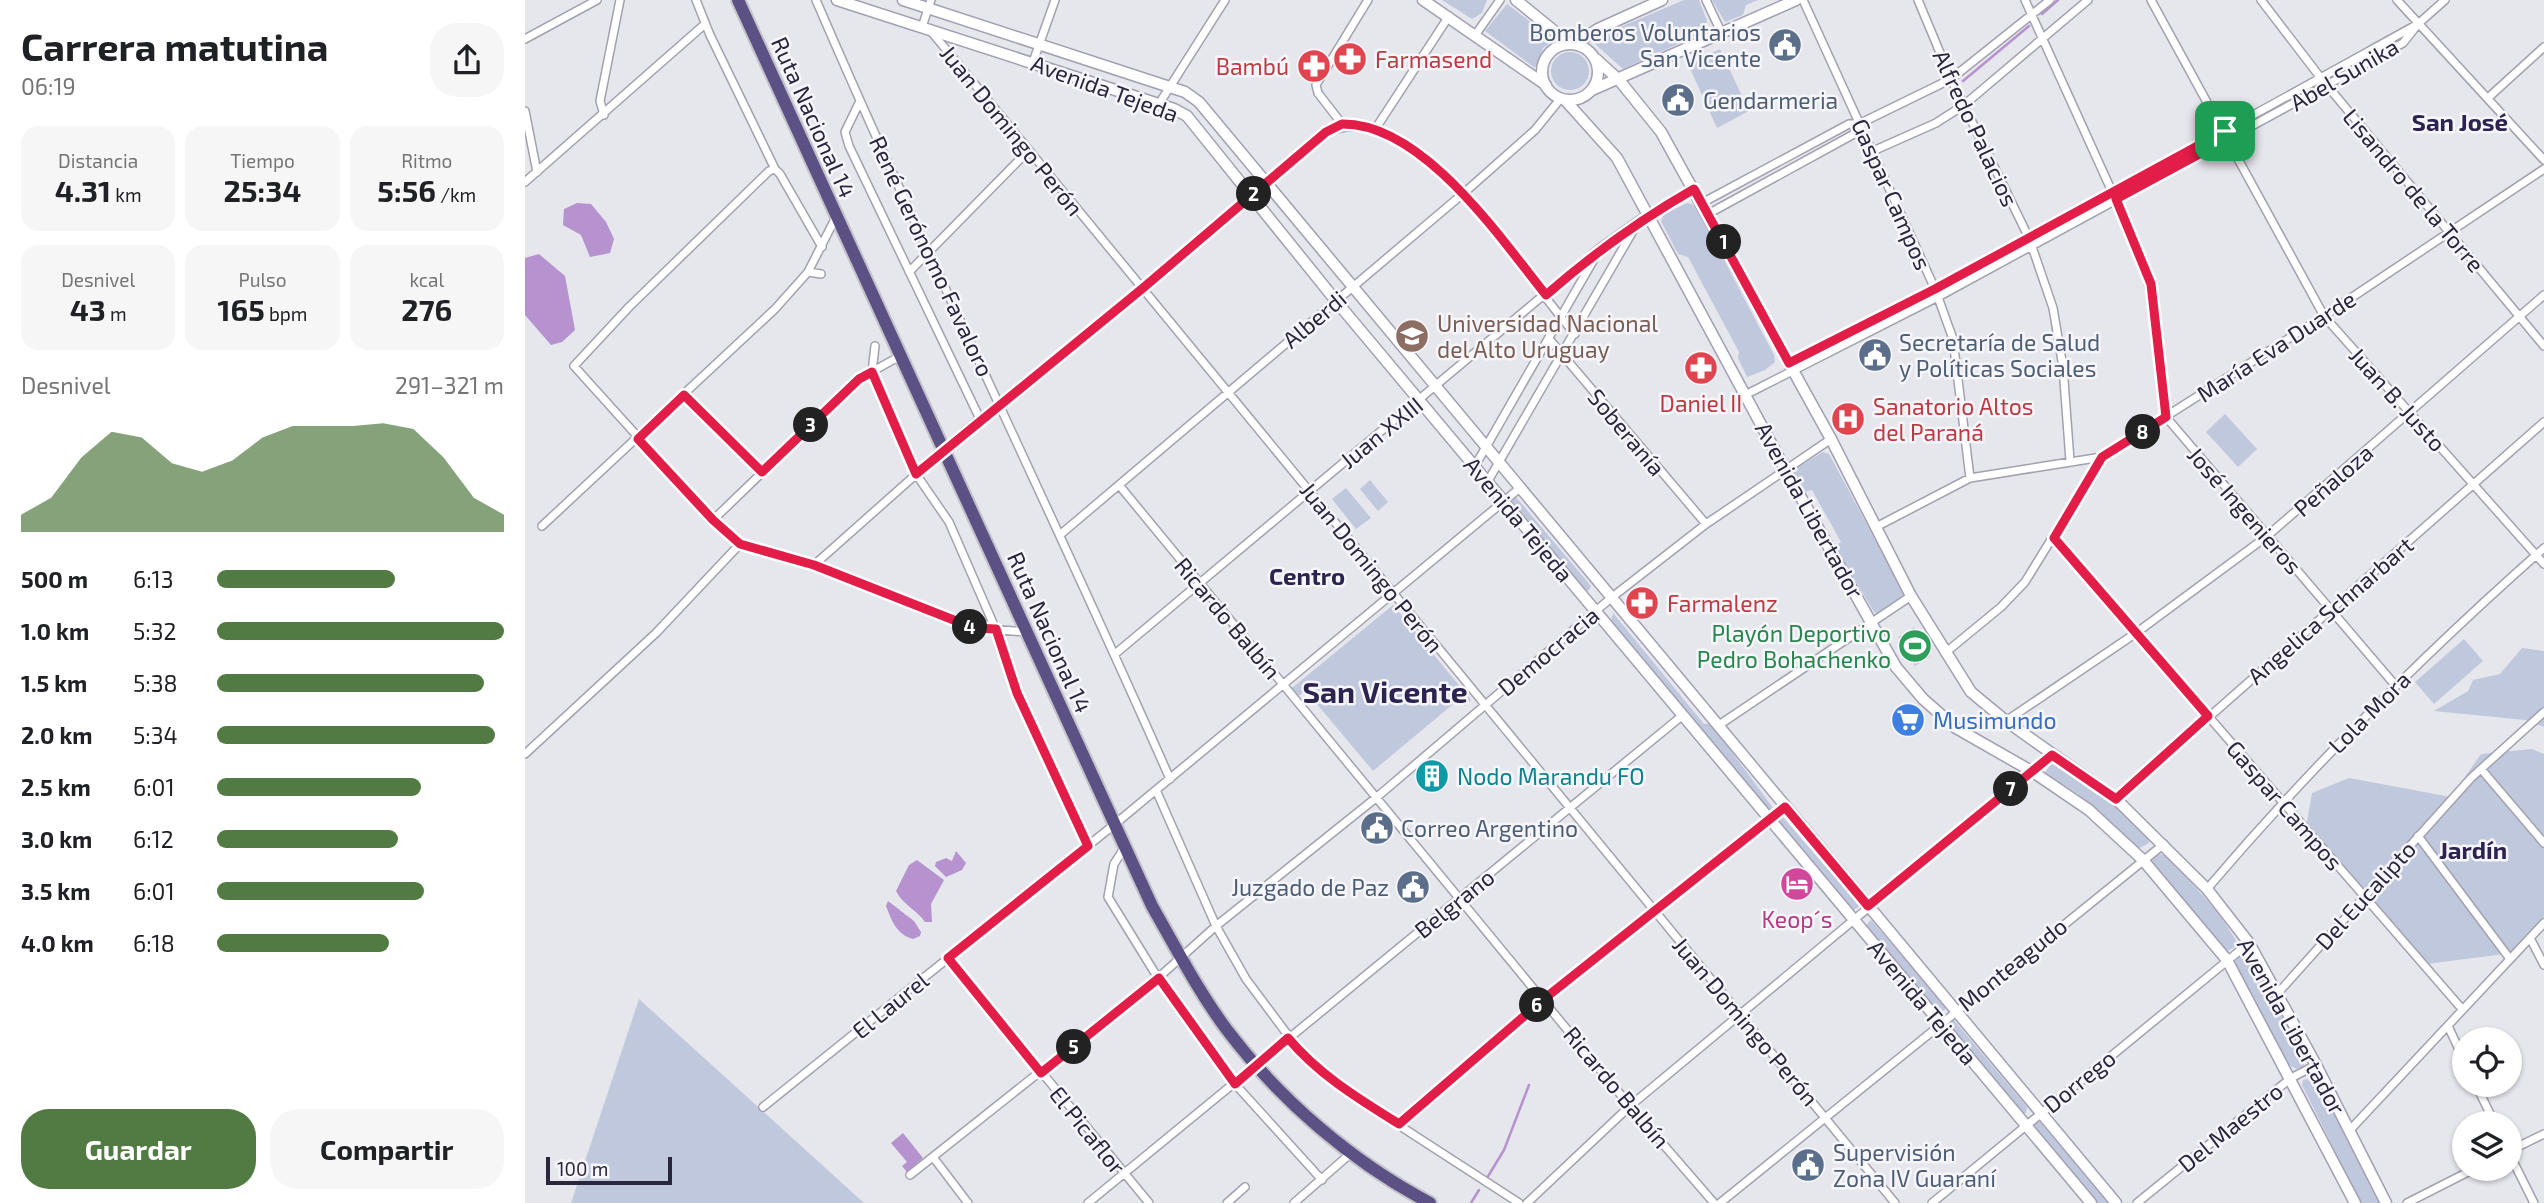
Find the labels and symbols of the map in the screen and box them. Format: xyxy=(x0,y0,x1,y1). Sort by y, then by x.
place label: Bomberos Voluntarios San Vicente xyxy=(1529,18,1761,72)
public building icon: Bomberos Voluntarios San Vicente xyxy=(1766,26,1804,64)
street label: Ruta Nacional 14 xyxy=(766,32,862,202)
street label: Abel Sunika xyxy=(2285,32,2403,116)
street label: Juan Domingo Perón xyxy=(935,39,1089,221)
pharmacy icon: Farmasend xyxy=(1331,40,1369,78)
place label: Farmasend xyxy=(1375,45,1492,73)
street label: Alfredo Palacios xyxy=(1927,45,2025,211)
pharmacy icon: Bambú xyxy=(1295,47,1333,85)
street label: Avenida Tejeda xyxy=(1027,48,1183,128)
place label: Bambú xyxy=(1216,52,1289,80)
public building icon: Gendarmeria xyxy=(1659,81,1697,119)
place label: Gendarmeria xyxy=(1703,86,1838,114)
pin xyxy=(2195,101,2255,161)
street label: Lisandro de la Torre xyxy=(2338,103,2490,277)
district label: San José xyxy=(2412,107,2508,136)
street label: Gaspar Campos xyxy=(1846,114,1938,274)
street label: René Gerónomo Favaloro xyxy=(864,131,1000,381)
pin: 2 xyxy=(1237,176,1271,212)
pin: 1 xyxy=(1707,224,1741,260)
street label: Alberdi xyxy=(1276,284,1352,354)
street label: María Eva Duarde xyxy=(2191,284,2361,408)
place label: Universidad Nacional del Alto Uruguay xyxy=(1437,309,1658,363)
school or university icon: Universidad Nacional del Alto Uruguay xyxy=(1393,317,1431,355)
place label: Secretaría de Salud y Políticas Sociales xyxy=(1899,328,2100,382)
public building icon: Secretaría de Salud y Políticas Sociales xyxy=(1856,336,1894,374)
street label: Juan B. Justo xyxy=(2344,341,2452,457)
pharmacy icon: Daniel II xyxy=(1682,349,1720,387)
street label: Soberanía xyxy=(1583,383,1671,481)
place label: Daniel II xyxy=(1660,389,1742,417)
street label: Juan XXIII xyxy=(1334,390,1428,474)
place label: Sanatorio Altos del Paraná xyxy=(1873,392,2033,446)
hospital icon: Sanatorio Altos del Paraná xyxy=(1829,400,1867,438)
pin: 3 xyxy=(793,408,829,442)
pin: 8 xyxy=(2125,414,2161,450)
street label: Avenida Libertador xyxy=(1750,417,1870,603)
street label: Peñaloza xyxy=(2288,438,2378,522)
street label: José Ingenieros xyxy=(2182,441,2308,579)
street label: Avenida Tejeda xyxy=(1459,451,1579,587)
street label: Juan Domingo Perón xyxy=(1295,476,1449,658)
street label: Angelica Schnarbart xyxy=(2241,530,2419,690)
street label: Ruta Nacional 14 xyxy=(1002,547,1098,717)
street label: Ricardo Balbín xyxy=(1169,552,1287,684)
district label: Centro xyxy=(1269,561,1345,590)
pharmacy icon: Farmalenz xyxy=(1623,584,1661,622)
place label: Farmalenz xyxy=(1667,589,1778,617)
street label: Democracia xyxy=(1492,601,1604,701)
pin: 4 xyxy=(953,610,987,644)
place label: Playón Deportivo Pedro Bohachenko xyxy=(1697,619,1891,673)
sports icon: Playón Deportivo Pedro Bohachenko xyxy=(1896,627,1934,665)
street label: Lola Mora xyxy=(2322,665,2416,759)
district label: San Vicente xyxy=(1302,673,1468,709)
supermarket icon: Musimundo xyxy=(1889,701,1927,739)
place label: Musimundo xyxy=(1933,706,2057,734)
street label: Gaspar Campos xyxy=(2221,734,2349,876)
building icon: Nodo Marandu FO xyxy=(1413,757,1451,795)
place label: Nodo Marandu FO xyxy=(1457,762,1645,790)
pin: 7 xyxy=(1993,772,2029,806)
public building icon: Correo Argentino xyxy=(1358,809,1396,847)
place label: Correo Argentino xyxy=(1401,814,1578,842)
street label: Del Eucalipto xyxy=(2309,835,2421,955)
district label: Jardín xyxy=(2439,835,2507,864)
street label: Belgrano xyxy=(1408,862,1500,944)
hotel icon: Keop´s xyxy=(1778,865,1816,903)
public building icon: Juzgado de Paz xyxy=(1394,868,1432,906)
place label: Juzgado de Paz xyxy=(1231,873,1389,901)
place label: Keop´s xyxy=(1762,905,1832,933)
street label: Monteagudo xyxy=(1952,911,2072,1017)
street label: Juan Domingo Perón xyxy=(1667,931,1825,1111)
street label: Avenida Libertador xyxy=(2232,933,2352,1119)
street label: Avenida Tejeda xyxy=(1863,934,1983,1070)
street label: El Laurel xyxy=(846,966,934,1044)
pin: 6 xyxy=(1520,988,1555,1023)
street label: Ricardo Balbín xyxy=(1558,1021,1676,1153)
pin: 5 xyxy=(1057,1030,1091,1064)
street label: Dorrego xyxy=(2037,1043,2121,1119)
street label: Del Maestro xyxy=(2172,1076,2288,1178)
street label: El Picaflor xyxy=(1044,1080,1132,1180)
place label: Supervisión Zona IV Guaraní xyxy=(1833,1138,1997,1192)
public building icon: Supervisión Zona IV Guaraní xyxy=(1789,1146,1827,1184)
scale bar xyxy=(546,1154,672,1186)

